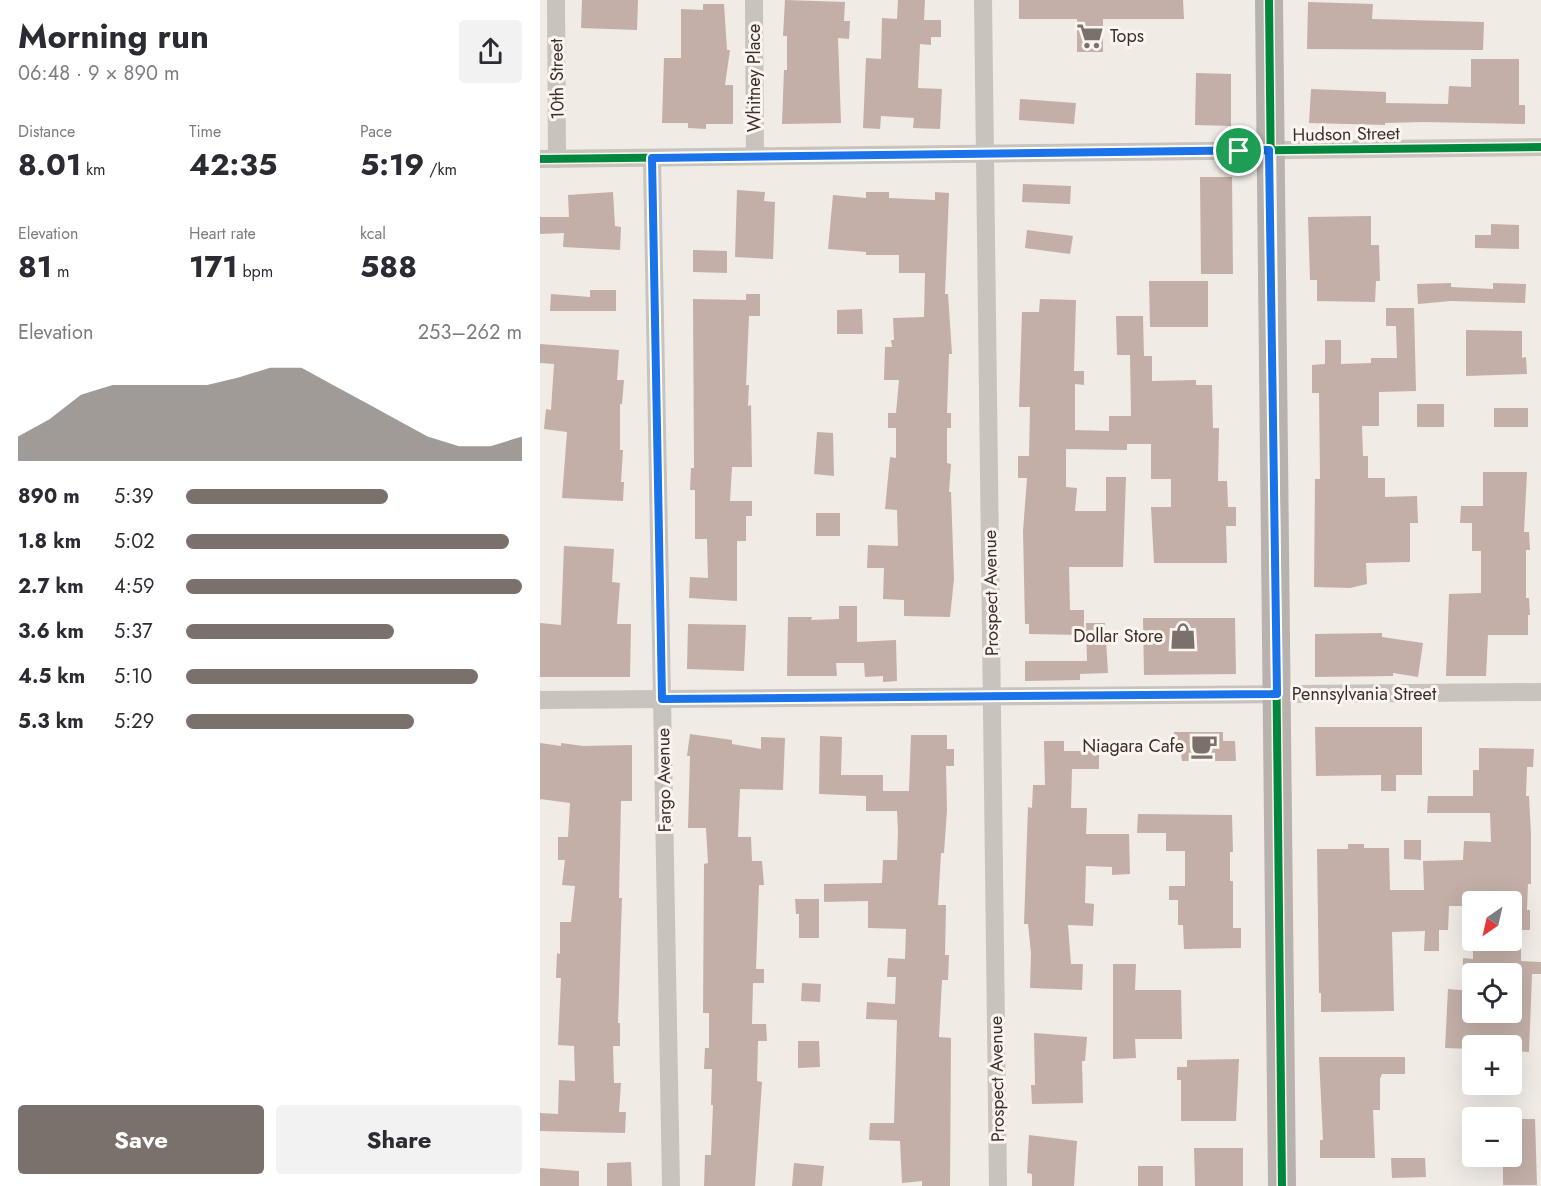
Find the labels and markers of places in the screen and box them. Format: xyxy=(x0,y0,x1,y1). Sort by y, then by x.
supermarket icon: Tops xyxy=(1075,21,1105,51)
place label: Tops xyxy=(1110,23,1144,49)
pin xyxy=(1213,125,1264,176)
shop icon: Dollar Store xyxy=(1168,621,1198,651)
place label: Dollar Store xyxy=(1073,623,1163,649)
cafe icon: Niagara Cafe xyxy=(1189,731,1219,761)
place label: Niagara Cafe xyxy=(1082,733,1184,759)

